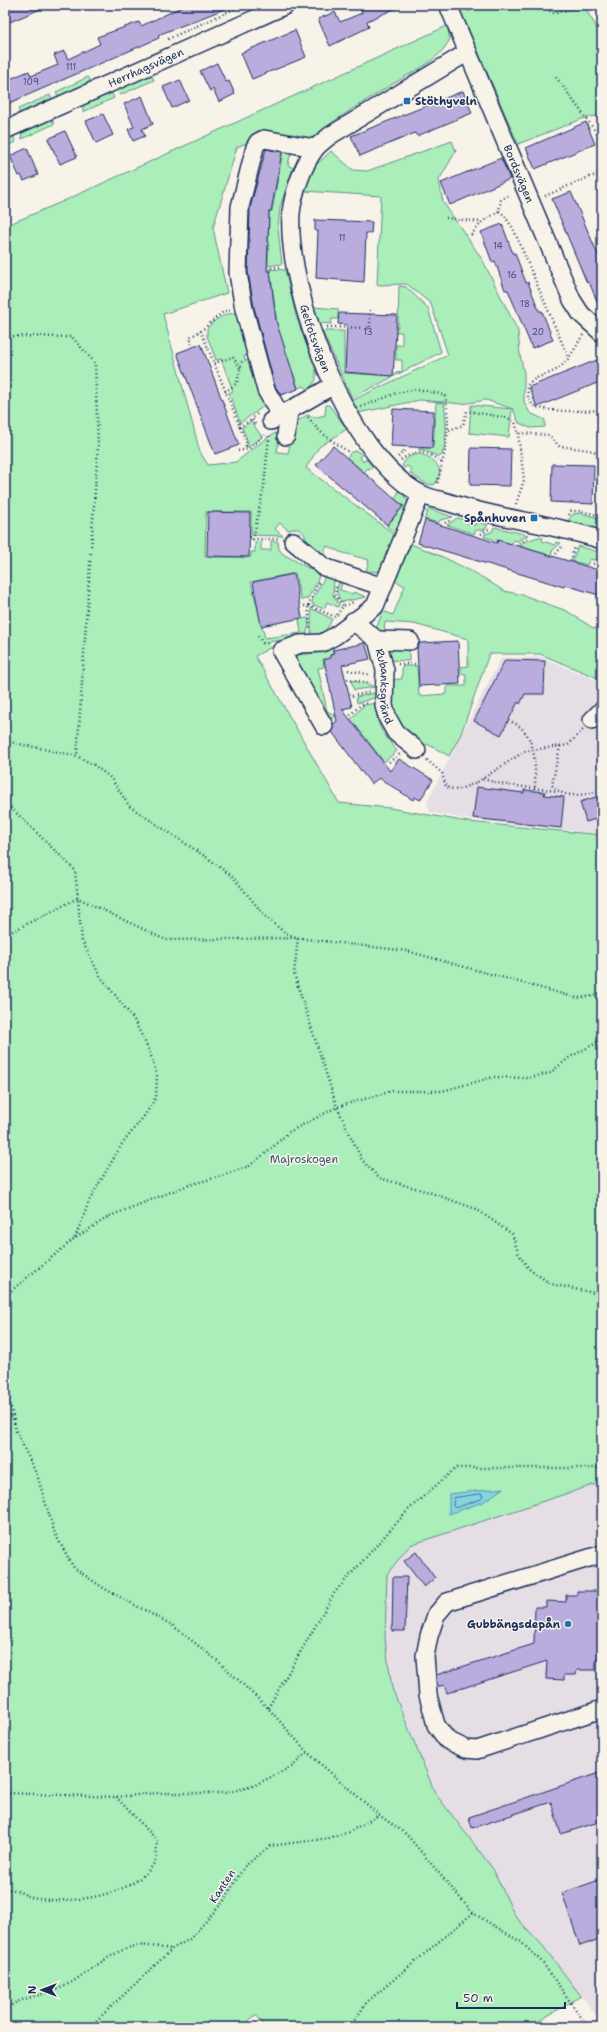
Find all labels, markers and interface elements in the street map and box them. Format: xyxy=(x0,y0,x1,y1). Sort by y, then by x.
street label: Herrhagsvägen xyxy=(106,44,186,91)
house number: 111 xyxy=(66,61,76,73)
house number: 109 xyxy=(23,76,39,88)
place label: Stöthyveln xyxy=(415,94,477,109)
marker: Stöthyveln xyxy=(402,96,412,106)
street label: Bordsvägen xyxy=(500,143,537,206)
house number: 11 xyxy=(338,232,346,244)
house number: 14 xyxy=(493,240,503,252)
house number: 16 xyxy=(507,269,517,281)
house number: 18 xyxy=(520,298,530,310)
street label: Getfotsvägen xyxy=(296,303,334,375)
house number: 13 xyxy=(363,326,373,338)
house number: 20 xyxy=(532,326,544,338)
place label: Spånhuven xyxy=(464,511,527,526)
marker: Spånhuven xyxy=(529,513,539,523)
street label: Rubanksgränd xyxy=(372,647,397,727)
park label: Majroskogen xyxy=(270,1152,338,1167)
place label: Gubbängsdepån xyxy=(467,1617,561,1632)
marker: Gubbängsdepån xyxy=(563,1619,573,1629)
street label: Kanten xyxy=(206,1866,239,1906)
north arrow xyxy=(22,1970,62,2010)
scale bar xyxy=(457,1984,565,2010)
text: N xyxy=(25,1985,40,1994)
text: 50 m xyxy=(463,1990,493,2006)

